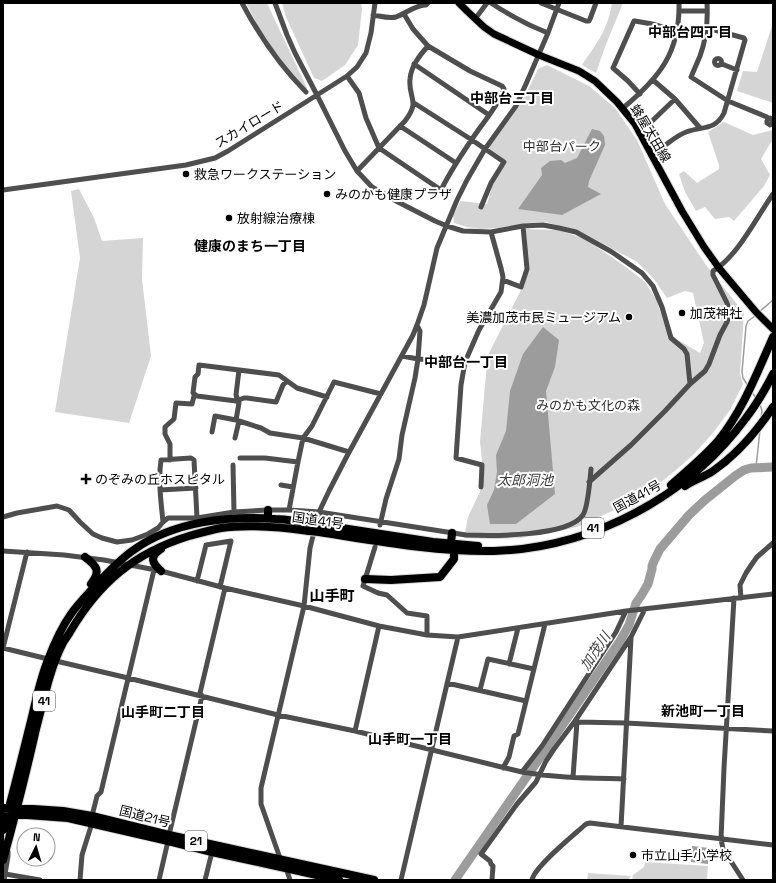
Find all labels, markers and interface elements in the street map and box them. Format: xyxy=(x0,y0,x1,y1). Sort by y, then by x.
district label: 中部台四丁目 xyxy=(648,23,732,41)
district label: 中部台二丁目 xyxy=(470,89,554,107)
street label: スカイロード xyxy=(211,97,287,152)
street label: 蜂屋太田線 xyxy=(627,101,675,165)
park label: 中部台パーク xyxy=(523,138,601,155)
place label: 救急ワークステーション xyxy=(194,166,336,183)
marker: 救急ワークステーション xyxy=(181,169,191,179)
place label: みのかも健康プラザ xyxy=(335,186,452,203)
marker: みのかも健康プラザ xyxy=(322,189,332,199)
place label: 放射線治療棟 xyxy=(237,210,315,227)
marker: 放射線治療棟 xyxy=(224,213,234,223)
district label: 健康のまち一丁目 xyxy=(194,237,306,255)
place label: 加茂神社 xyxy=(690,305,742,322)
marker: 加茂神社 xyxy=(677,308,687,318)
place label: 美濃加茂市民ミュージアム xyxy=(466,309,621,326)
marker: 美濃加茂市民ミュージアム xyxy=(624,312,634,322)
district label: 中部台一丁目 xyxy=(424,353,508,371)
park label: みのかも文化の森 xyxy=(536,397,640,414)
place label: のぞみの丘ホスピタル xyxy=(95,471,225,488)
water label: 太郎洞池 xyxy=(497,471,555,489)
marker: のぞみの丘ホスピタル xyxy=(80,473,92,485)
street label: 国道41号 xyxy=(610,476,664,517)
street label: 国道41号 xyxy=(291,508,345,533)
road number: 41 xyxy=(582,518,604,538)
district label: 山手町 xyxy=(309,586,355,605)
water label: 加茂川 xyxy=(576,627,615,673)
road number: 41 xyxy=(33,691,55,711)
district label: 新池町一丁目 xyxy=(661,702,745,720)
district label: 山手町二丁目 xyxy=(121,703,205,721)
district label: 山手町一丁目 xyxy=(368,730,452,748)
street label: 国道21号 xyxy=(117,802,172,831)
north arrow xyxy=(16,827,56,867)
text: N xyxy=(33,830,41,844)
road number: 21 xyxy=(185,831,207,851)
place label: 市立山手小学校 xyxy=(641,847,732,864)
marker: 市立山手小学校 xyxy=(628,850,638,860)

